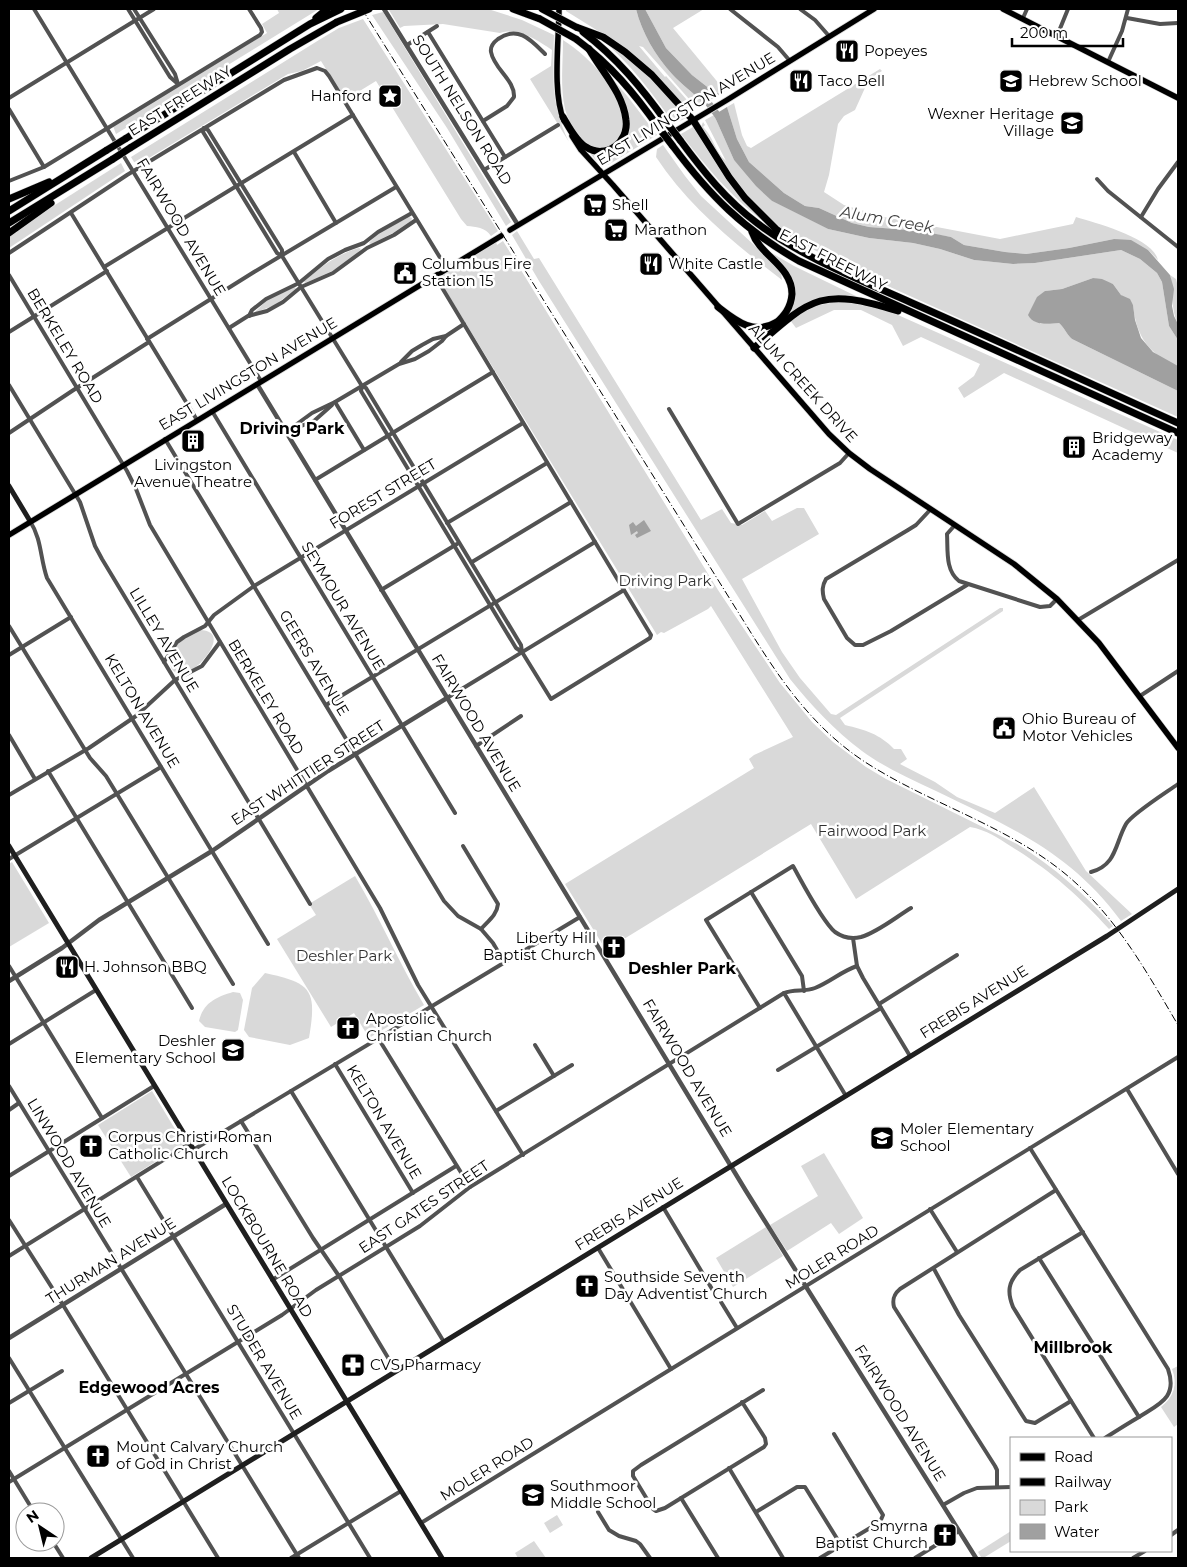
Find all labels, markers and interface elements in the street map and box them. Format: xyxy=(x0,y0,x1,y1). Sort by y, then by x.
scale bar xyxy=(1012,15,1123,47)
text: 200 m xyxy=(1020,23,1068,42)
street label: SOUTH NELSON ROAD xyxy=(408,31,516,188)
restaurant icon: Popeyes xyxy=(834,38,860,64)
place label: Popeyes xyxy=(864,41,927,60)
street label: EAST LIVINGSTON AVENUE xyxy=(593,48,778,169)
street label: EAST FREEWAY xyxy=(125,61,235,140)
restaurant icon: Taco Bell xyxy=(788,68,814,94)
school or university icon: Hebrew School xyxy=(998,68,1024,94)
place label: Taco Bell xyxy=(818,71,885,90)
place label: Hebrew School xyxy=(1028,71,1142,90)
place icon: Hanford xyxy=(377,83,403,109)
place label: Hanford xyxy=(310,86,372,105)
place label: Wexner Heritage Village xyxy=(927,104,1054,140)
school or university icon: Wexner Heritage Village xyxy=(1059,110,1085,136)
street label: FAIRWOOD AVENUE xyxy=(133,154,230,299)
supermarket icon: Shell xyxy=(582,192,608,218)
place label: Shell xyxy=(612,195,649,214)
water label: Alum Creek xyxy=(838,202,936,237)
supermarket icon: Marathon xyxy=(603,217,629,243)
place label: Marathon xyxy=(634,220,707,239)
street label: EAST FREEWAY xyxy=(776,224,891,295)
restaurant icon: White Castle xyxy=(638,251,664,277)
place label: Columbus Fire Station 15 xyxy=(422,254,532,290)
place label: White Castle xyxy=(668,254,763,273)
public building icon: Columbus Fire Station 15 xyxy=(392,260,418,286)
street label: BERKELEY ROAD xyxy=(23,284,107,407)
street label: EAST LIVINGSTON AVENUE xyxy=(155,313,340,434)
street label: ALUM CREEK DRIVE xyxy=(745,319,862,446)
district label: Driving Park xyxy=(240,419,345,438)
building icon: Livingston Avenue Theatre xyxy=(180,428,206,454)
place label: Bridgeway Academy xyxy=(1092,428,1173,464)
building icon: Bridgeway Academy xyxy=(1061,434,1087,460)
street label: FOREST STREET xyxy=(326,454,440,533)
place label: Livingston Avenue Theatre xyxy=(134,455,252,491)
street label: SEYMOUR AVENUE xyxy=(298,538,389,673)
park label: Driving Park xyxy=(618,571,712,590)
street label: LILLEY AVENUE xyxy=(126,584,203,696)
street label: GEERS AVENUE xyxy=(275,606,354,719)
street label: BERKELEY ROAD xyxy=(224,635,308,758)
street label: KELTON AVENUE xyxy=(101,650,184,771)
street label: FAIRWOOD AVENUE xyxy=(428,650,525,795)
place label: Ohio Bureau of Motor Vehicles xyxy=(1022,709,1136,745)
public building icon: Ohio Bureau of Motor Vehicles xyxy=(991,715,1017,741)
street label: EAST WHITTIER STREET xyxy=(227,716,388,829)
park label: Fairwood Park xyxy=(818,821,926,840)
place label: Liberty Hill Baptist Church xyxy=(483,928,596,964)
church icon: Liberty Hill Baptist Church xyxy=(601,934,627,960)
park label: Deshler Park xyxy=(296,946,392,965)
restaurant icon: H. Johnson BBQ xyxy=(54,954,80,980)
place label: H. Johnson BBQ xyxy=(84,957,207,976)
district label: Deshler Park xyxy=(628,959,736,978)
street label: FREBIS AVENUE xyxy=(916,961,1031,1042)
street label: FAIRWOOD AVENUE xyxy=(639,995,736,1140)
place label: Apostolic Christian Church xyxy=(366,1009,492,1045)
church icon: Apostolic Christian Church xyxy=(335,1015,361,1041)
place label: Deshler Elementary School xyxy=(75,1031,216,1067)
school or university icon: Deshler Elementary School xyxy=(220,1037,246,1063)
street label: KELTON AVENUE xyxy=(343,1061,426,1182)
street label: LINWOOD AVENUE xyxy=(23,1095,116,1231)
place label: Moler Elementary School xyxy=(900,1119,1035,1155)
school or university icon: Moler Elementary School xyxy=(869,1125,895,1151)
place label: Corpus Christi Roman Catholic Church xyxy=(108,1127,272,1163)
church icon: Corpus Christi Roman Catholic Church xyxy=(78,1133,104,1159)
street label: EAST GATES STREET xyxy=(355,1156,493,1257)
street label: LOCKBOURNE ROAD xyxy=(218,1173,317,1321)
street label: FREBIS AVENUE xyxy=(571,1173,686,1254)
street label: THURMAN AVENUE xyxy=(42,1213,179,1308)
street label: MOLER ROAD xyxy=(781,1220,882,1293)
place label: Southside Seventh Day Adventist Church xyxy=(604,1267,768,1303)
church icon: Southside Seventh Day Adventist Church xyxy=(574,1273,600,1299)
street label: STUDER AVENUE xyxy=(223,1301,306,1423)
district label: Millbrook xyxy=(1034,1338,1113,1357)
street label: FAIRWOOD AVENUE xyxy=(851,1341,950,1485)
pharmacy icon: CVS Pharmacy xyxy=(340,1352,366,1378)
place label: CVS Pharmacy xyxy=(370,1355,482,1374)
district label: Edgewood Acres xyxy=(78,1378,220,1397)
street label: MOLER ROAD xyxy=(436,1432,537,1505)
place label: Mount Calvary Church of God in Christ xyxy=(116,1437,283,1473)
legend xyxy=(1010,1437,1172,1552)
church icon: Mount Calvary Church of God in Christ xyxy=(85,1443,111,1469)
text: Road xyxy=(1054,1447,1093,1466)
text: Railway xyxy=(1054,1472,1112,1491)
place label: Southmoor Middle School xyxy=(550,1476,656,1512)
school or university icon: Southmoor Middle School xyxy=(520,1482,546,1508)
text: Park xyxy=(1054,1497,1088,1516)
north arrow xyxy=(15,1502,65,1552)
text: N xyxy=(23,1506,42,1527)
place label: Smyrna Baptist Church xyxy=(815,1516,928,1552)
church icon: Smyrna Baptist Church xyxy=(932,1522,958,1548)
text: Water xyxy=(1054,1522,1100,1541)

